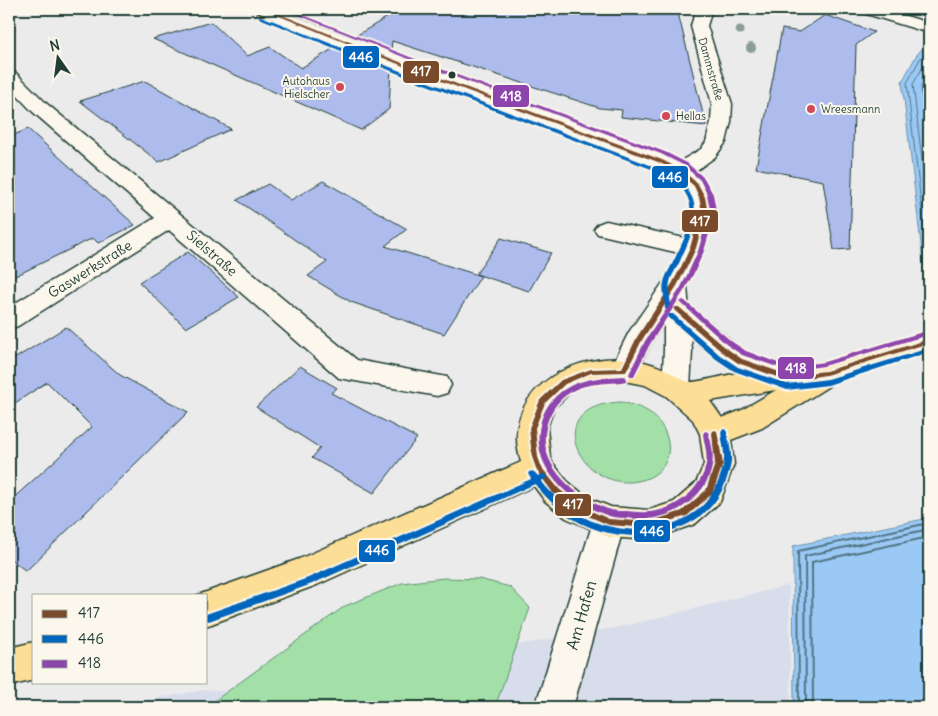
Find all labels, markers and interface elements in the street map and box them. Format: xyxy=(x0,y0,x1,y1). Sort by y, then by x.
north arrow xyxy=(32,32,82,82)
text: N xyxy=(48,35,62,55)
street label: Dammstraße xyxy=(695,36,727,102)
line badge: 446 xyxy=(342,45,380,69)
text: 446 xyxy=(349,48,373,66)
line badge: 417 xyxy=(402,60,440,84)
text: 417 xyxy=(411,62,431,80)
unlabelled marker xyxy=(447,70,457,80)
place label: Autohaus Hielscher xyxy=(283,74,331,101)
marker: Autohaus Hielscher xyxy=(334,81,346,93)
line badge: 418 xyxy=(492,84,530,108)
text: 418 xyxy=(500,87,522,105)
place label: Wreesmann xyxy=(821,102,880,116)
marker: Wreesmann xyxy=(805,103,817,115)
place label: Hellas xyxy=(676,109,706,123)
marker: Hellas xyxy=(660,110,672,122)
line badge: 446 xyxy=(651,165,689,189)
text: 446 xyxy=(658,168,682,186)
line badge: 417 xyxy=(681,209,719,233)
text: 417 xyxy=(690,212,710,230)
street label: Sielstraße xyxy=(183,226,241,280)
street label: Gaswerkstraße xyxy=(45,236,135,302)
line badge: 418 xyxy=(777,356,815,380)
text: 418 xyxy=(785,359,807,377)
line badge: 417 xyxy=(554,493,592,517)
text: 417 xyxy=(563,495,583,513)
line badge: 446 xyxy=(633,519,671,543)
text: 446 xyxy=(640,522,664,540)
line badge: 446 xyxy=(358,539,396,563)
text: 446 xyxy=(365,541,389,559)
street label: Am Hafen xyxy=(562,578,600,652)
legend xyxy=(32,594,208,684)
text: 417 xyxy=(78,603,100,622)
text: 446 xyxy=(78,629,104,648)
text: 418 xyxy=(78,653,101,672)

